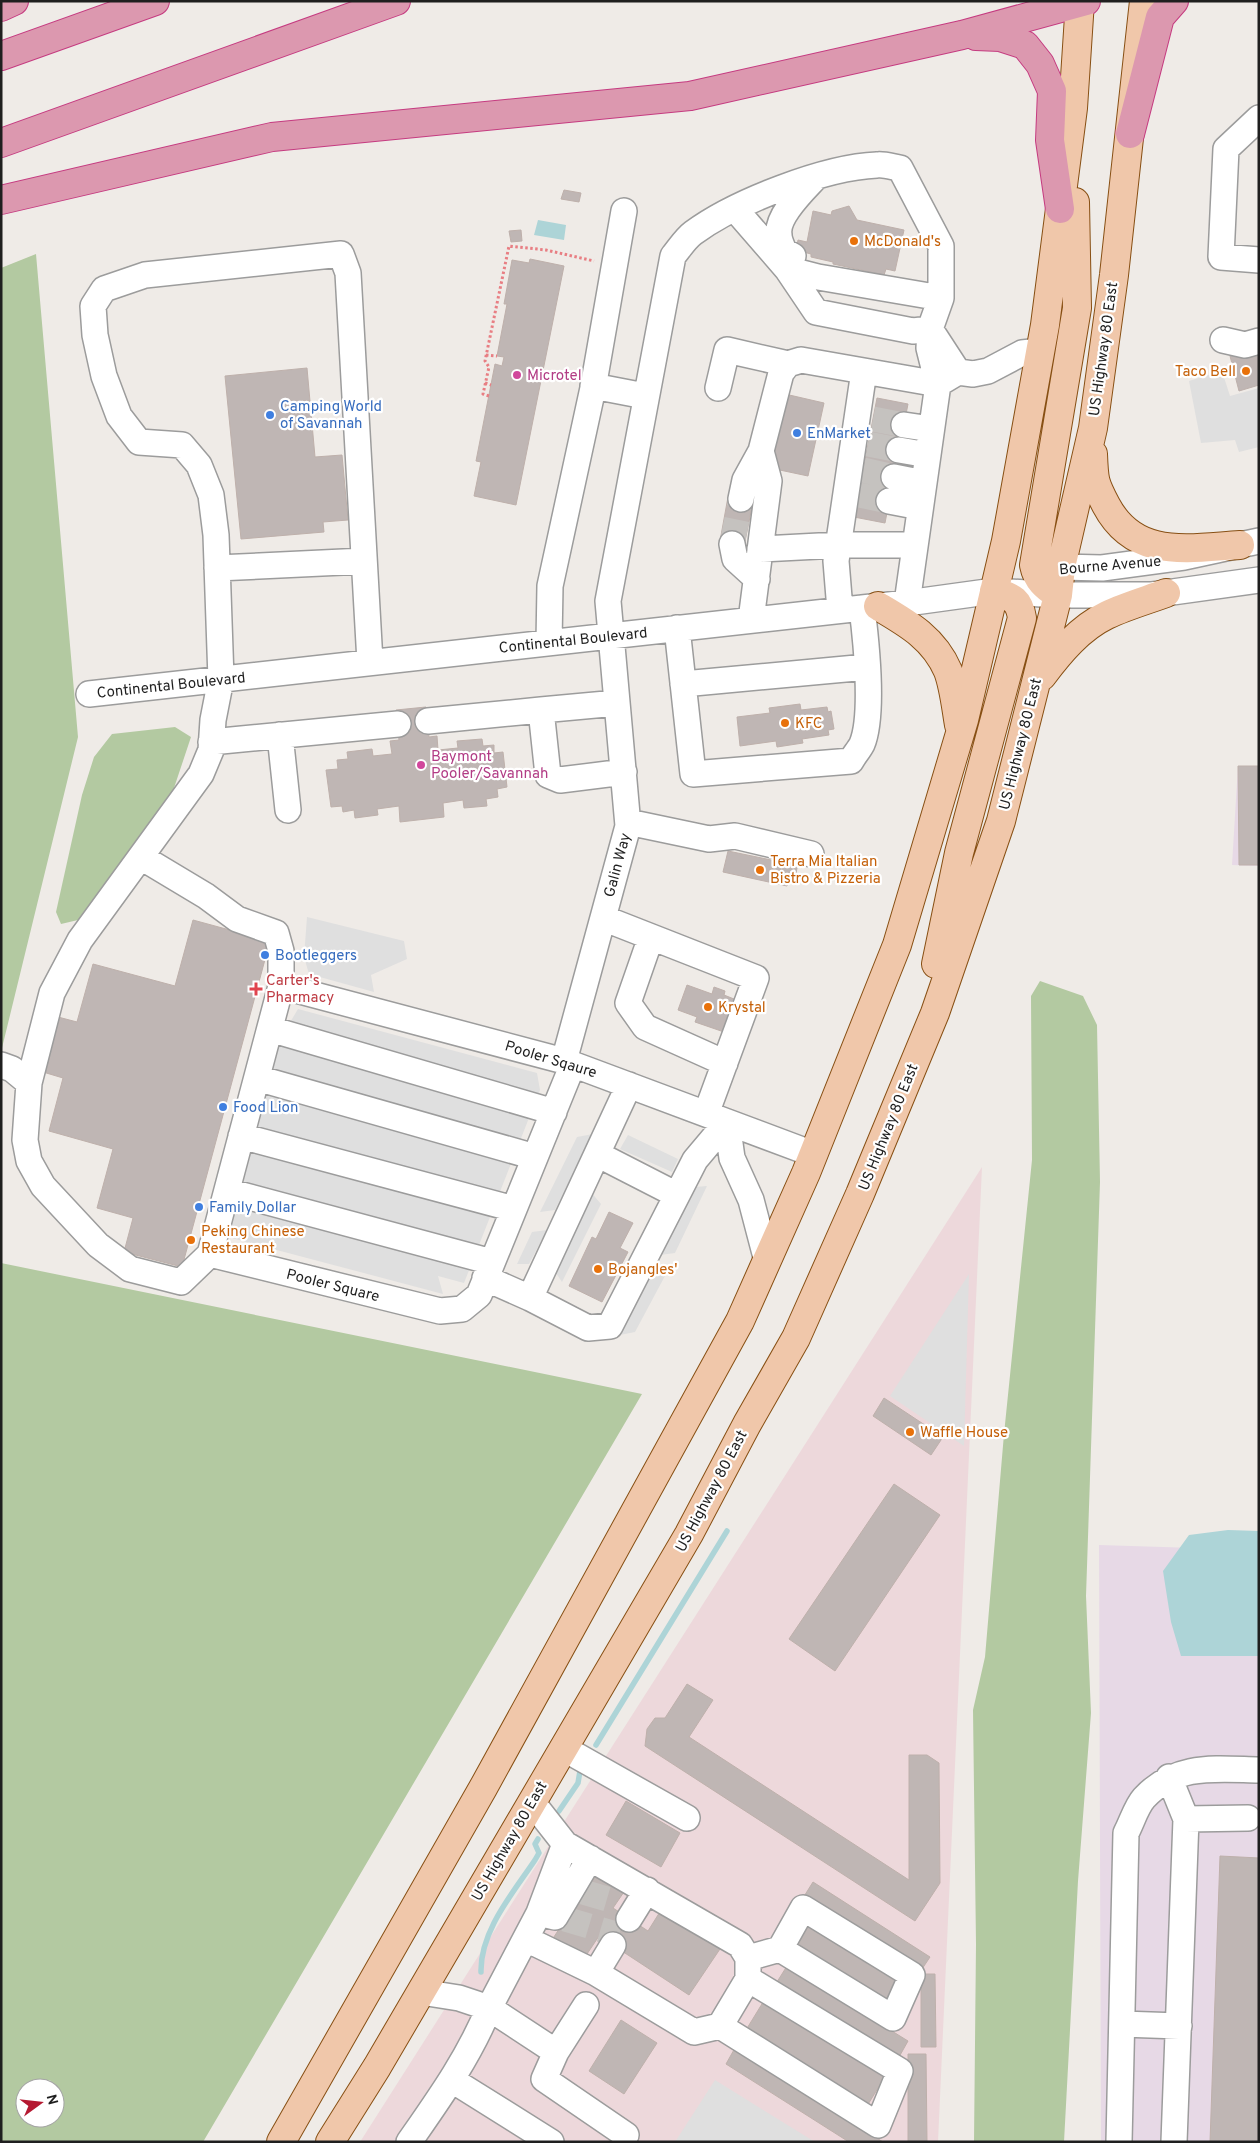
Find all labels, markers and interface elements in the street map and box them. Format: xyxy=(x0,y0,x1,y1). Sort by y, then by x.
place label: McDonald's xyxy=(864,233,941,252)
marker: McDonald's xyxy=(848,235,860,247)
street label: US Highway 80 East xyxy=(1086,281,1123,418)
place label: Taco Bell xyxy=(1175,363,1236,382)
marker: Taco Bell xyxy=(1240,365,1252,377)
place label: Microtel xyxy=(527,367,582,386)
marker: Microtel xyxy=(511,369,523,381)
place label: Camping World of Savannah xyxy=(280,398,382,434)
marker: Camping World of Savannah xyxy=(264,409,276,421)
place label: EnMarket xyxy=(807,425,871,444)
marker: EnMarket xyxy=(791,427,803,439)
street label: Bourne Avenue xyxy=(1058,553,1162,580)
street label: Continental Boulevard xyxy=(498,624,648,659)
street label: Continental Boulevard xyxy=(96,669,246,704)
street label: US Highway 80 East xyxy=(996,676,1047,812)
place label: KFC xyxy=(795,715,823,734)
marker: KFC xyxy=(779,717,791,729)
place label: Baymont Pooler/Savannah xyxy=(431,748,548,784)
marker: Baymont Pooler/Savannah xyxy=(415,759,427,771)
street label: Galin Way xyxy=(601,831,636,900)
place label: Terra Mia Italian Bistro & Pizzeria xyxy=(770,853,881,889)
marker: Terra Mia Italian Bistro & Pizzeria xyxy=(754,864,766,876)
place label: Bootleggers xyxy=(275,947,357,966)
marker: Bootleggers xyxy=(259,949,271,961)
place label: Carter's Pharmacy xyxy=(266,972,334,1008)
marker: Carter's Pharmacy xyxy=(250,983,262,995)
place label: Krystal xyxy=(718,999,766,1018)
marker: Krystal xyxy=(702,1001,714,1013)
street label: Pooler Sqaure xyxy=(502,1037,599,1083)
street label: US Highway 80 East xyxy=(855,1061,924,1194)
place label: Food Lion xyxy=(233,1099,298,1118)
marker: Food Lion xyxy=(217,1101,229,1113)
place label: Family Dollar xyxy=(209,1199,297,1218)
marker: Family Dollar xyxy=(193,1201,205,1213)
place label: Peking Chinese Restaurant xyxy=(201,1223,304,1259)
marker: Peking Chinese Restaurant xyxy=(185,1234,197,1246)
place label: Bojangles' xyxy=(608,1261,677,1280)
marker: Bojangles' xyxy=(592,1263,604,1275)
street label: Pooler Square xyxy=(284,1266,381,1307)
place label: Waffle House xyxy=(920,1424,1008,1443)
marker: Waffle House xyxy=(904,1426,916,1438)
street label: US Highway 80 East xyxy=(672,1428,752,1556)
street label: US Highway 80 East xyxy=(468,1778,552,1905)
north arrow xyxy=(15,2078,65,2128)
text: N xyxy=(42,2093,61,2107)

